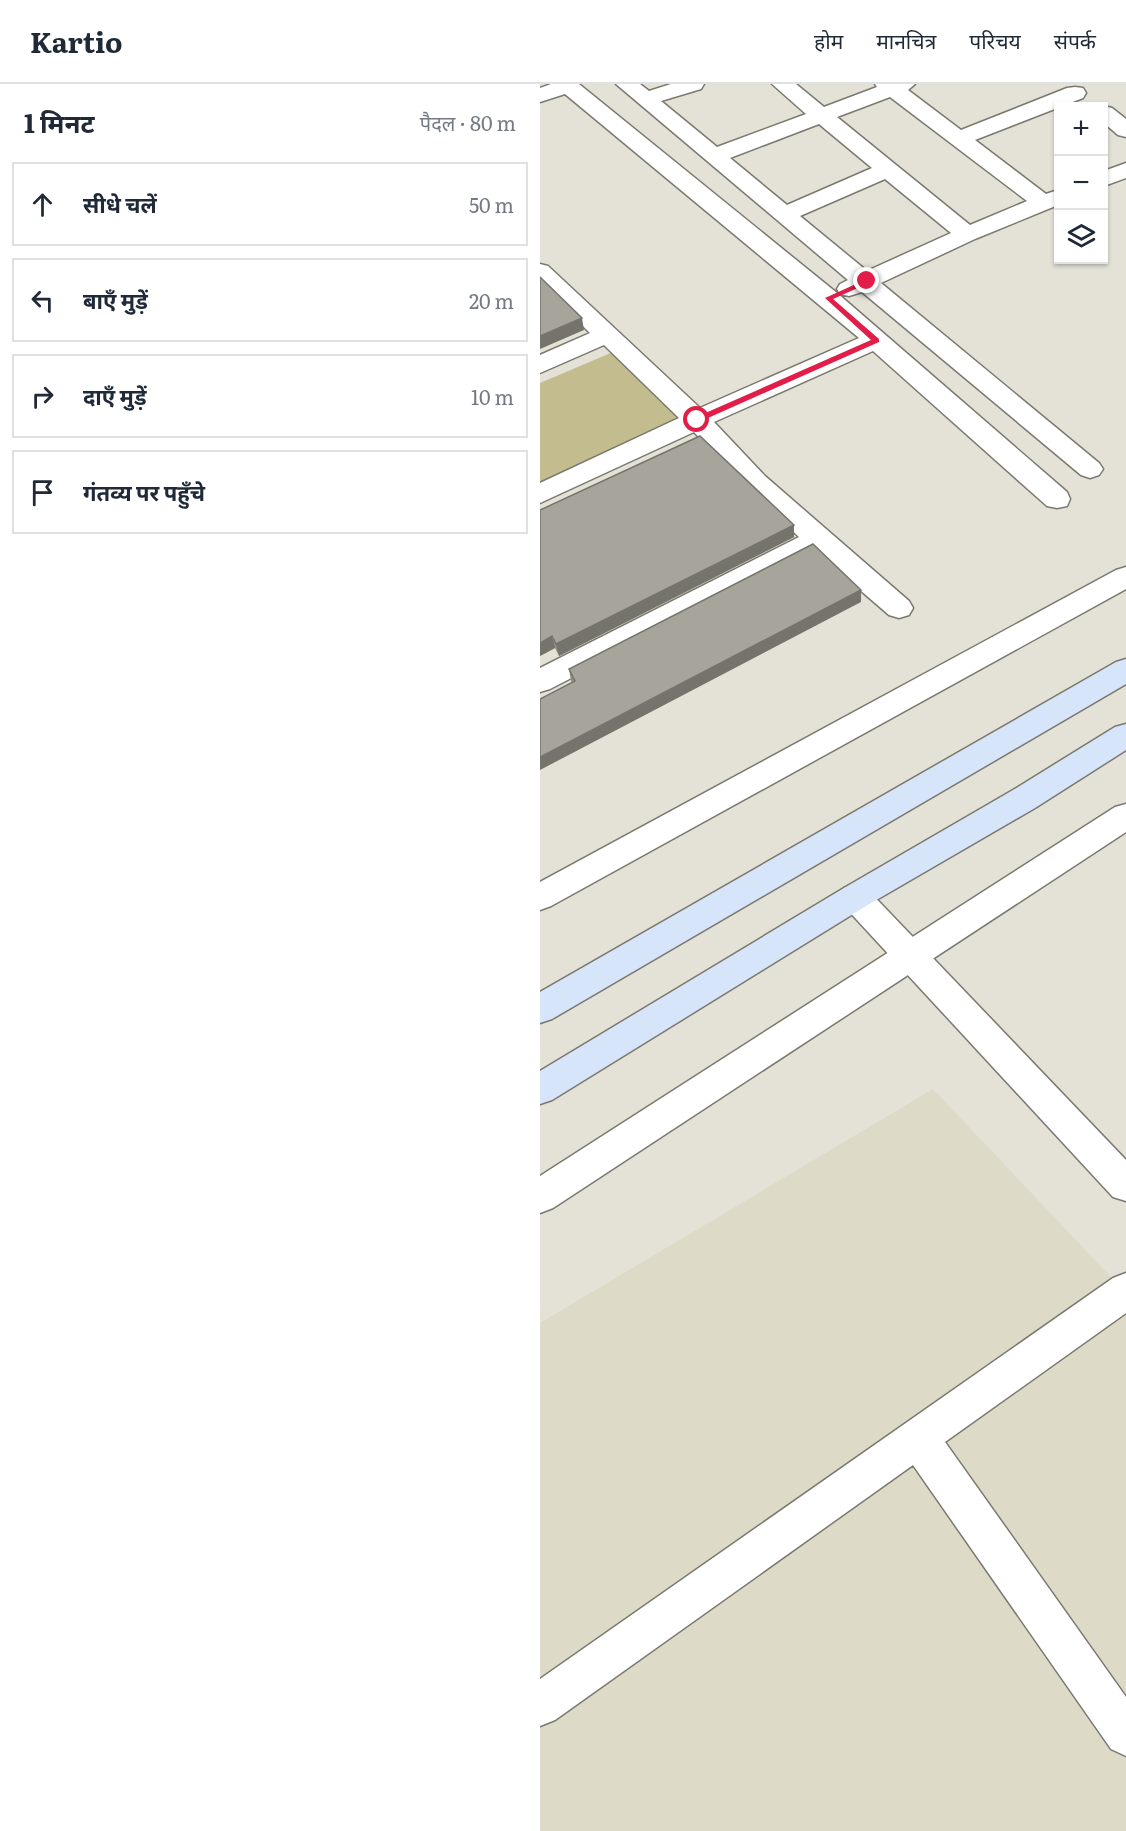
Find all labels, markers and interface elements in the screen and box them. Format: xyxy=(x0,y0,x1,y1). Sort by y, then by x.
text: Kartio xyxy=(30,20,123,62)
text: होम xyxy=(814,24,843,55)
text: मानचित्र xyxy=(876,24,936,55)
text: परिचय xyxy=(969,24,1021,55)
text: संपर्क xyxy=(1054,24,1096,55)
text: 1 मिनट xyxy=(24,102,95,141)
map controls xyxy=(1054,102,1108,264)
button: + xyxy=(1054,102,1108,156)
text: पैदल · 80 m xyxy=(420,107,516,137)
button: − xyxy=(1054,156,1108,210)
text: सीधे चलें xyxy=(83,187,157,220)
icon: ahead xyxy=(26,188,59,221)
text: 50 m xyxy=(469,189,514,219)
button: layers xyxy=(1054,210,1108,264)
route end xyxy=(853,267,879,293)
text: बाएँ मुड़ें xyxy=(83,283,148,316)
icon: left xyxy=(26,284,59,317)
text: 20 m xyxy=(469,285,514,315)
text: दाएँ मुड़ें xyxy=(83,379,146,412)
icon: right xyxy=(26,380,59,413)
text: 10 m xyxy=(471,381,514,411)
route start xyxy=(683,406,709,432)
text: गंतव्य पर पहुँचे xyxy=(83,475,205,508)
icon: arrive xyxy=(26,476,59,509)

